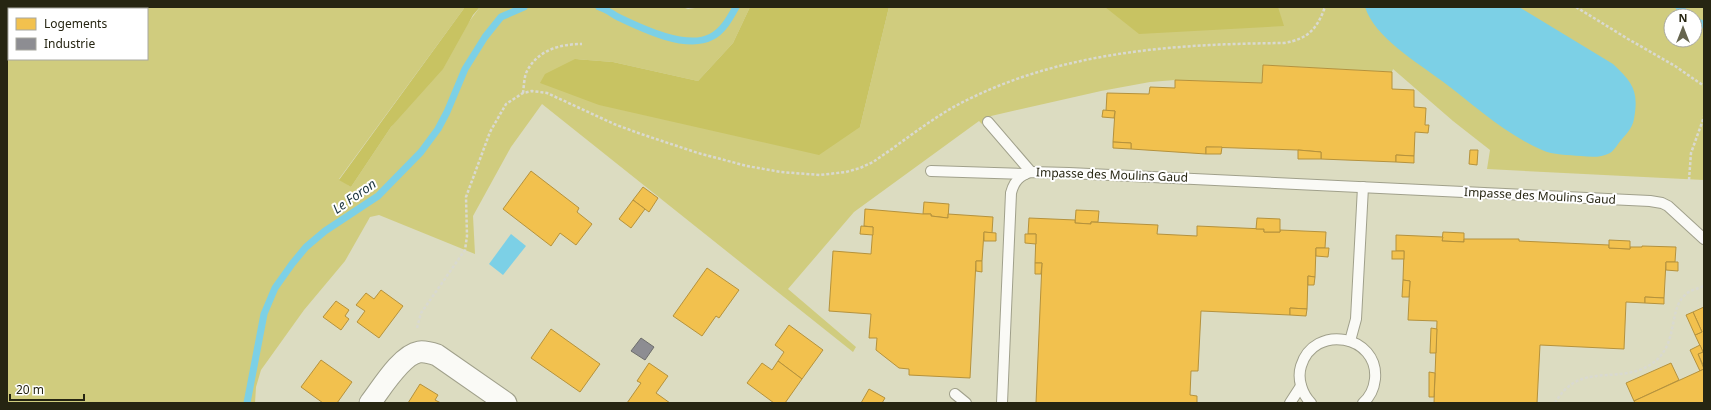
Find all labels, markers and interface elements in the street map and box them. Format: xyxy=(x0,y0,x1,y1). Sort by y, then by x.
legend xyxy=(8,8,148,60)
north arrow xyxy=(1663,8,1703,48)
text: N xyxy=(1679,10,1687,25)
text: Logements xyxy=(44,15,107,32)
text: Industrie xyxy=(44,35,95,52)
street label: Impasse des Moulins Gaud xyxy=(1036,163,1188,186)
water label: Le Foron xyxy=(329,174,379,218)
street label: Impasse des Moulins Gaud xyxy=(1464,183,1616,208)
scale bar xyxy=(10,376,84,402)
text: 20 m xyxy=(16,381,44,398)

